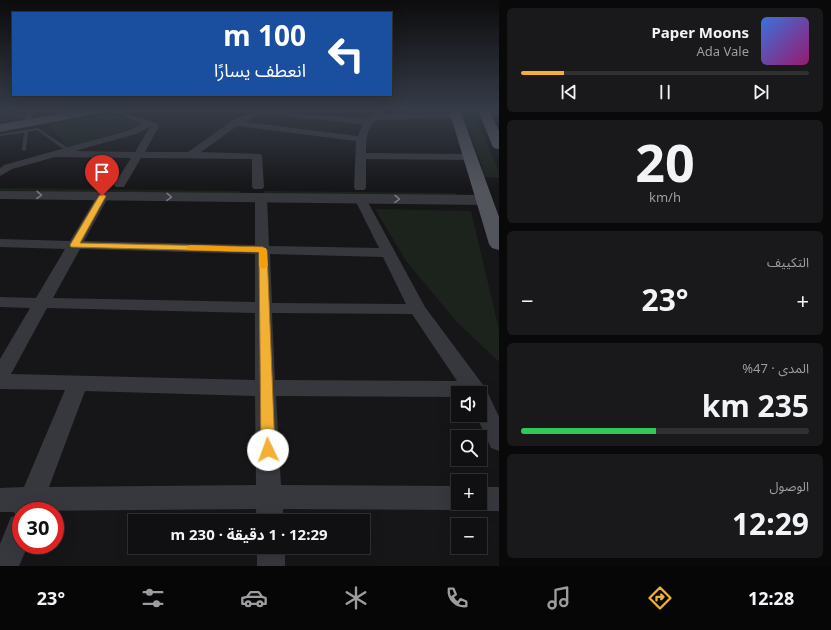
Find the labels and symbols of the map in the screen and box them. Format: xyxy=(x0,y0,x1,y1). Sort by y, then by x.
pin xyxy=(85,155,119,196)
one-way arrow xyxy=(36,191,42,200)
one-way arrow xyxy=(166,193,172,201)
one-way arrow xyxy=(394,195,400,203)
position arrow xyxy=(247,429,289,471)
speed limit sign: 30 xyxy=(12,502,64,554)

